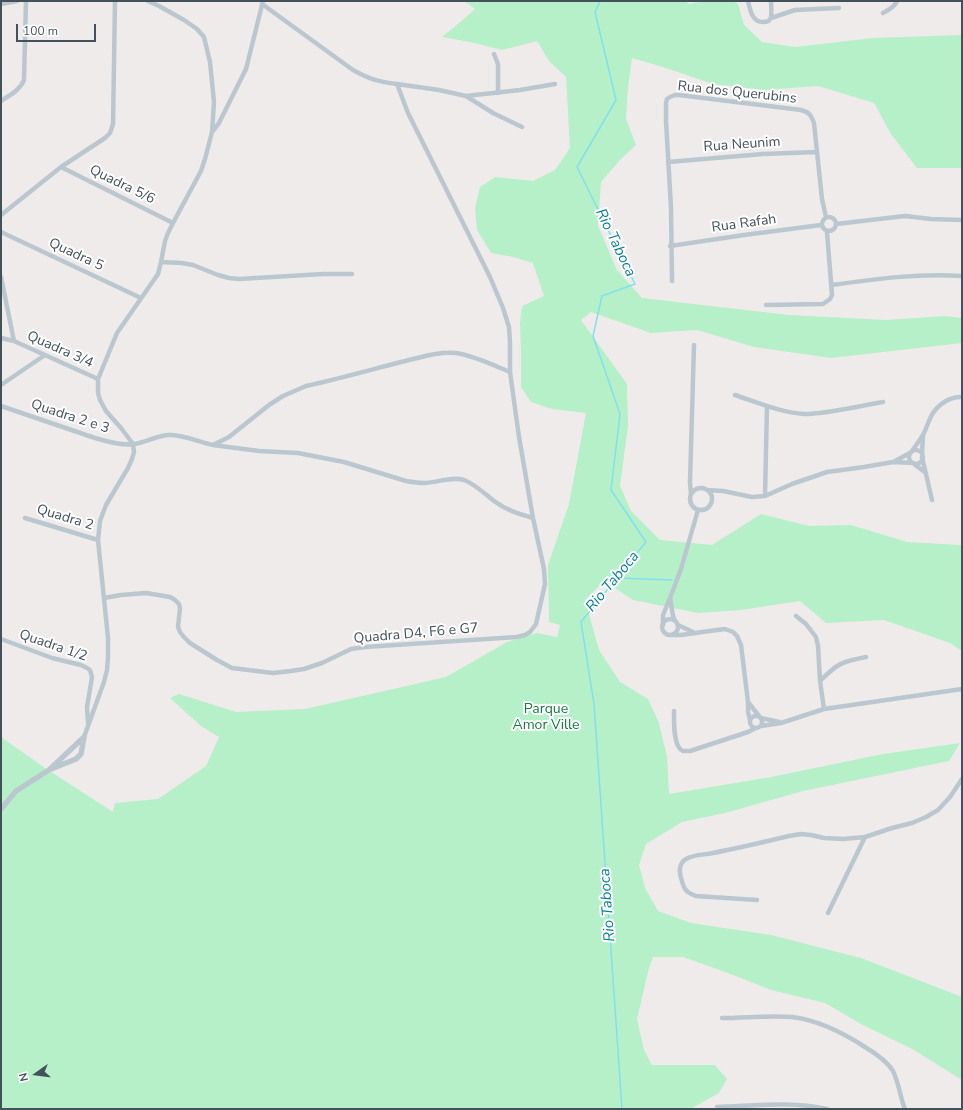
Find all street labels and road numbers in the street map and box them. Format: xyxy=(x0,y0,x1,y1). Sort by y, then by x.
street label: Rua dos Querubins xyxy=(677,78,797,108)
street label: Rua Neunim xyxy=(703,134,781,156)
street label: Quadra 5/6 xyxy=(86,162,158,208)
street label: Rua Rafah xyxy=(711,211,777,237)
street label: Quadra 5 xyxy=(46,235,106,275)
street label: Quadra 3/4 xyxy=(24,328,96,372)
street label: Quadra 2 e 3 xyxy=(29,396,111,438)
street label: Quadra 2 xyxy=(35,501,95,535)
street label: Quadra D4, F6 e G7 xyxy=(353,620,479,648)
street label: Quadra 1/2 xyxy=(17,627,89,665)

